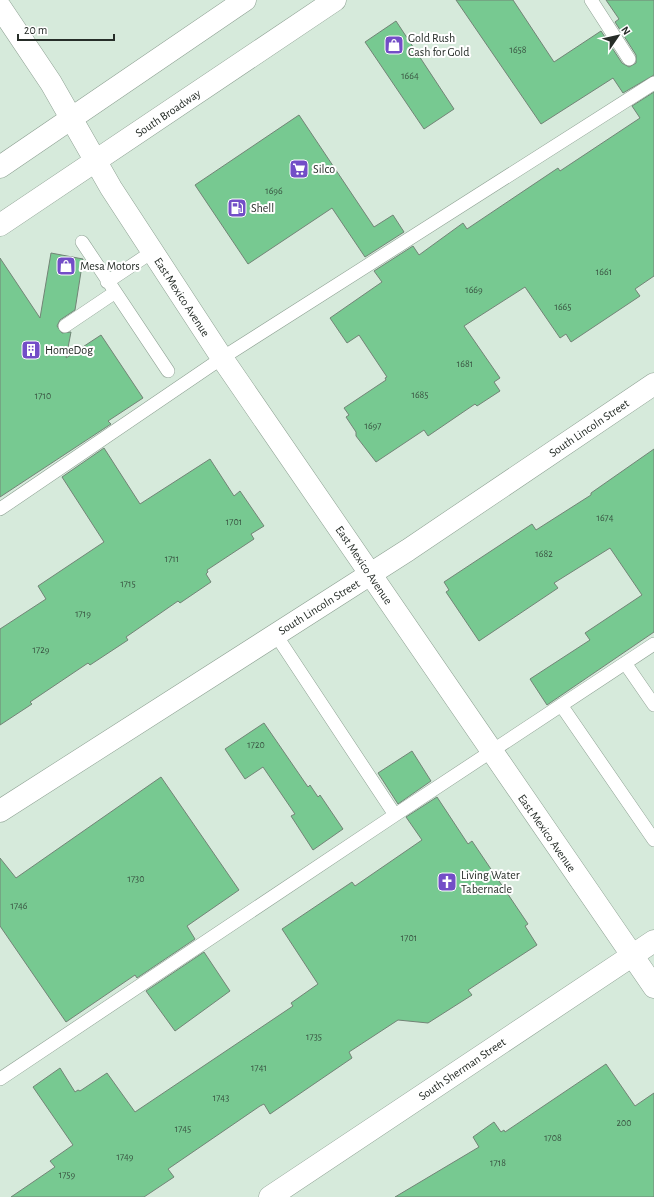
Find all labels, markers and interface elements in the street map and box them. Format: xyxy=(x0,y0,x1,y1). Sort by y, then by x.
scale bar xyxy=(18,16,114,42)
north arrow xyxy=(598,16,638,56)
text: 20 m xyxy=(24,24,47,36)
text: N xyxy=(619,24,633,37)
place label: Gold Rush Cash for Gold xyxy=(408,32,470,58)
shop icon: Gold Rush Cash for Gold xyxy=(383,34,405,56)
house number: 1658 xyxy=(509,45,527,55)
house number: 1664 xyxy=(401,71,419,81)
street label: South Broadway xyxy=(133,87,203,140)
supermarket icon: Silco xyxy=(288,158,310,180)
place label: Silco xyxy=(313,163,335,175)
house number: 1696 xyxy=(265,186,283,196)
fuel station icon: Shell xyxy=(226,197,248,219)
place label: Shell xyxy=(251,202,274,214)
shop icon: Mesa Motors xyxy=(55,255,77,277)
street label: East Mexico Avenue xyxy=(152,255,212,339)
place label: Mesa Motors xyxy=(80,260,140,272)
house number: 1661 xyxy=(596,267,612,277)
house number: 1669 xyxy=(465,285,483,295)
house number: 1665 xyxy=(554,302,572,312)
building icon: HomeDog xyxy=(20,339,42,361)
place label: HomeDog xyxy=(45,344,93,356)
house number: 1681 xyxy=(457,359,473,369)
house number: 1685 xyxy=(411,390,429,400)
house number: 1710 xyxy=(35,391,51,401)
street label: South Lincoln Street xyxy=(547,397,631,459)
house number: 1697 xyxy=(364,421,382,431)
house number: 1674 xyxy=(596,513,614,523)
house number: 1701 xyxy=(226,517,242,527)
street label: East Mexico Avenue xyxy=(333,524,395,606)
house number: 1682 xyxy=(535,549,553,559)
house number: 1711 xyxy=(165,554,179,564)
street label: South Lincoln Street xyxy=(276,577,362,637)
house number: 1715 xyxy=(120,579,136,589)
house number: 1719 xyxy=(75,609,91,619)
house number: 1729 xyxy=(33,645,50,655)
house number: 1720 xyxy=(247,740,265,750)
street label: East Mexico Avenue xyxy=(516,792,578,874)
place label: Living Water Tabernacle xyxy=(461,869,520,895)
church icon: Living Water Tabernacle xyxy=(436,871,458,893)
house number: 1730 xyxy=(127,874,145,884)
house number: 1746 xyxy=(10,901,28,911)
house number: 1701 xyxy=(401,933,417,943)
house number: 1735 xyxy=(306,1032,322,1042)
street label: South Sherman Street xyxy=(416,1035,508,1103)
house number: 1741 xyxy=(251,1063,267,1073)
house number: 1743 xyxy=(213,1093,229,1103)
house number: 200 xyxy=(616,1118,632,1128)
house number: 1745 xyxy=(175,1124,191,1134)
house number: 1708 xyxy=(544,1133,562,1143)
house number: 1749 xyxy=(116,1152,134,1162)
house number: 1718 xyxy=(490,1158,506,1168)
house number: 1759 xyxy=(59,1170,76,1180)

